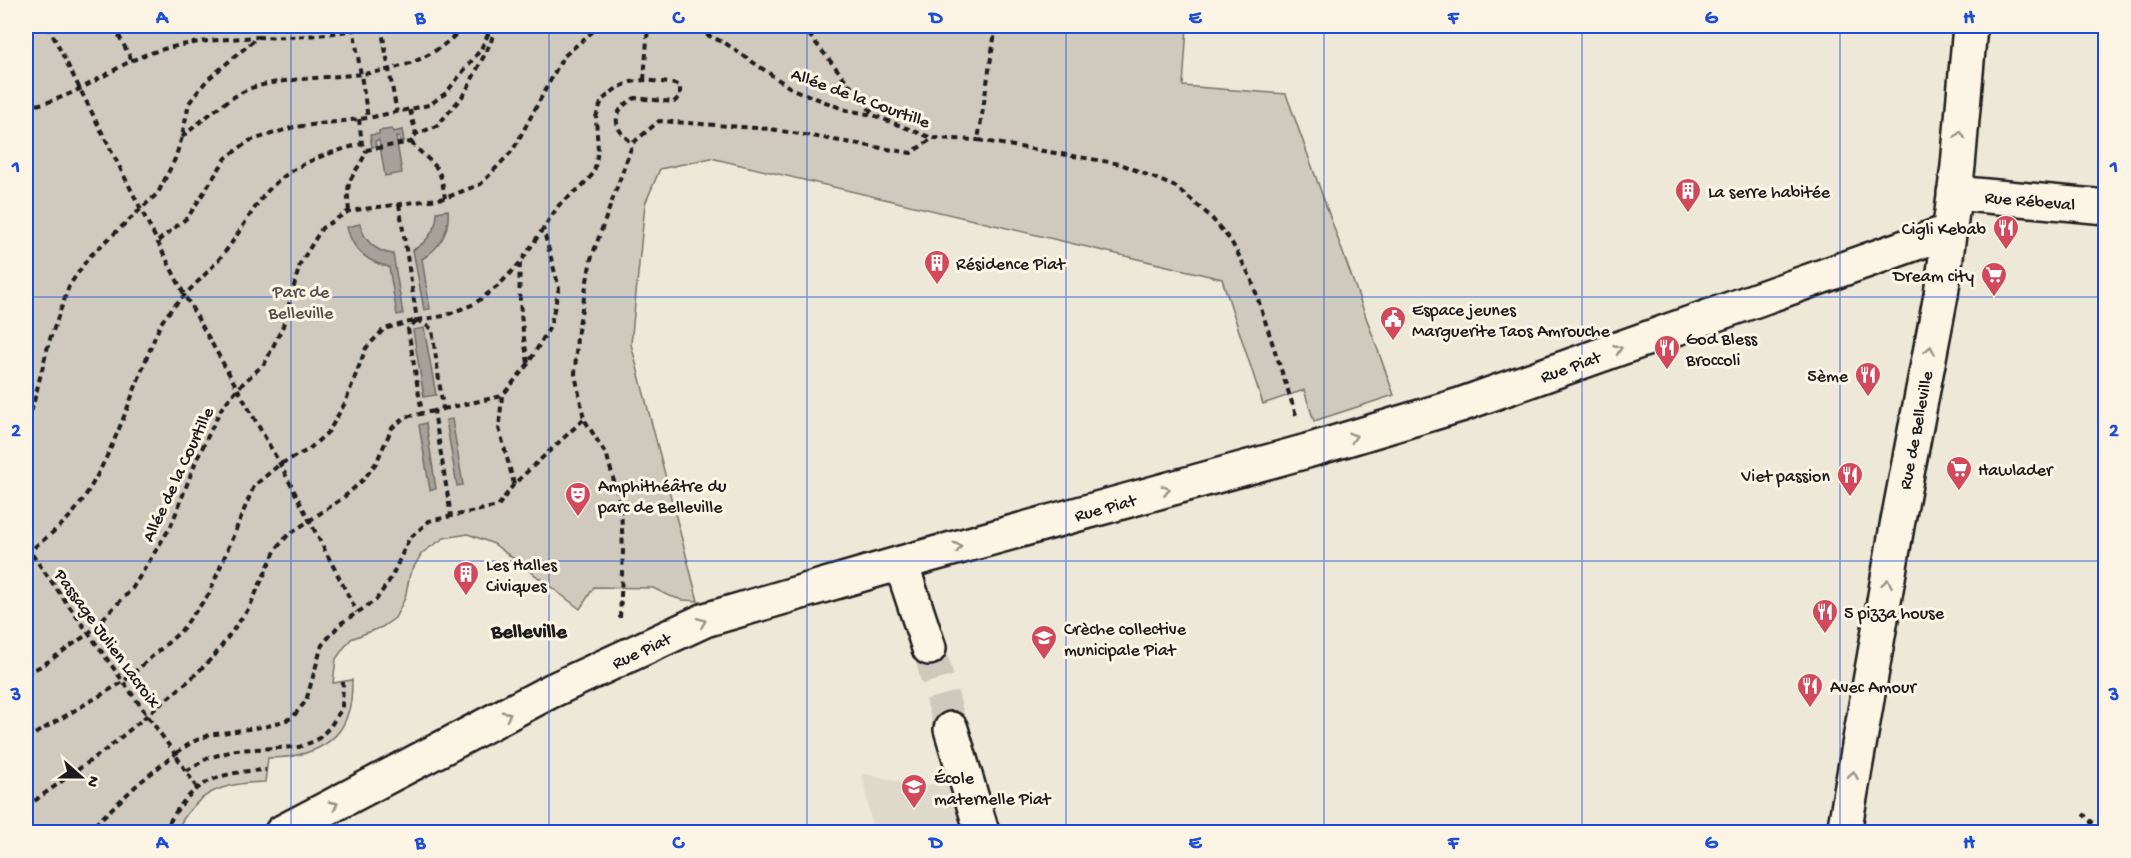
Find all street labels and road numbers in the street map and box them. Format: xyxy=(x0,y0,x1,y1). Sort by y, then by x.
street label: Allée de la Courtille xyxy=(788,64,933,134)
street label: Rue Rébeval xyxy=(1984,188,2076,217)
street label: Rue Piat xyxy=(1538,347,1605,389)
street label: Rue de Belleville xyxy=(1896,369,1939,492)
street label: Allée de la Courtille xyxy=(139,404,220,546)
street label: Rue Piat xyxy=(1073,491,1140,528)
street label: Passage Julien Lacroix xyxy=(48,565,164,714)
street label: Rue Piat xyxy=(609,629,676,675)

